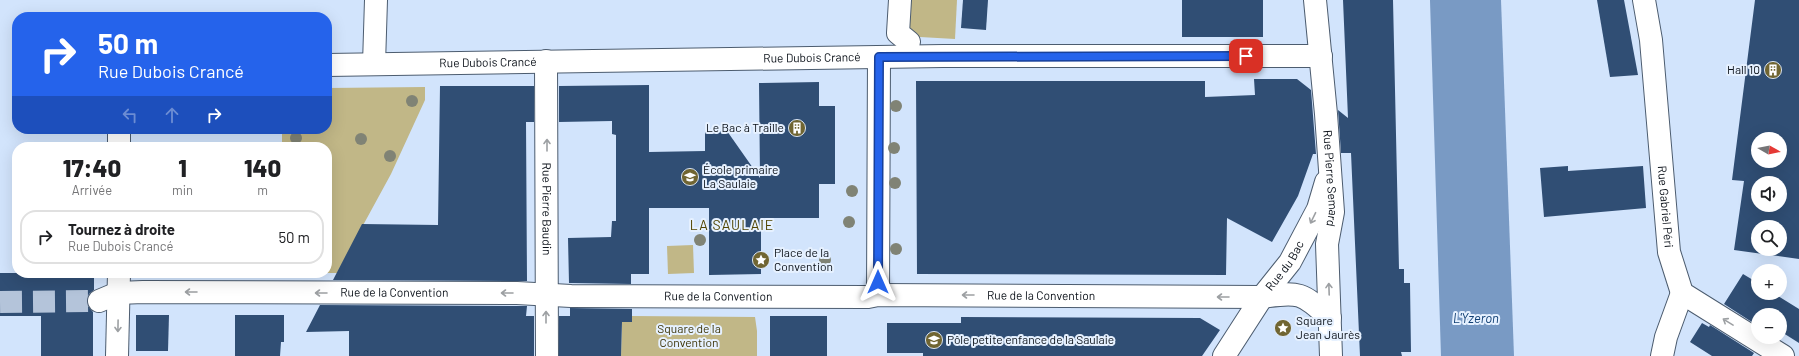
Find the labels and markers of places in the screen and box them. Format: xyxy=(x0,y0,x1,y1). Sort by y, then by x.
pin xyxy=(1229,39,1263,73)
building icon: Hall 10 xyxy=(1763,60,1783,80)
place label: Hall 10 xyxy=(1727,62,1760,76)
building icon: Le Bac à Traille xyxy=(787,118,807,138)
place label: Le Bac à Traille xyxy=(706,120,784,134)
place label: École primaire La Saulaie xyxy=(703,162,778,190)
school or university icon: École primaire La Saulaie xyxy=(680,167,700,187)
place label: Place de la Convention xyxy=(774,245,833,273)
place icon: Place de la Convention xyxy=(751,250,771,270)
place label: Square Jean Jaurès xyxy=(1296,313,1360,341)
place icon: Square Jean Jaurès xyxy=(1273,318,1293,338)
school or university icon: Pôle petite enfance de la Saulaie xyxy=(924,330,944,350)
place label: Pôle petite enfance de la Saulaie xyxy=(947,332,1114,346)

